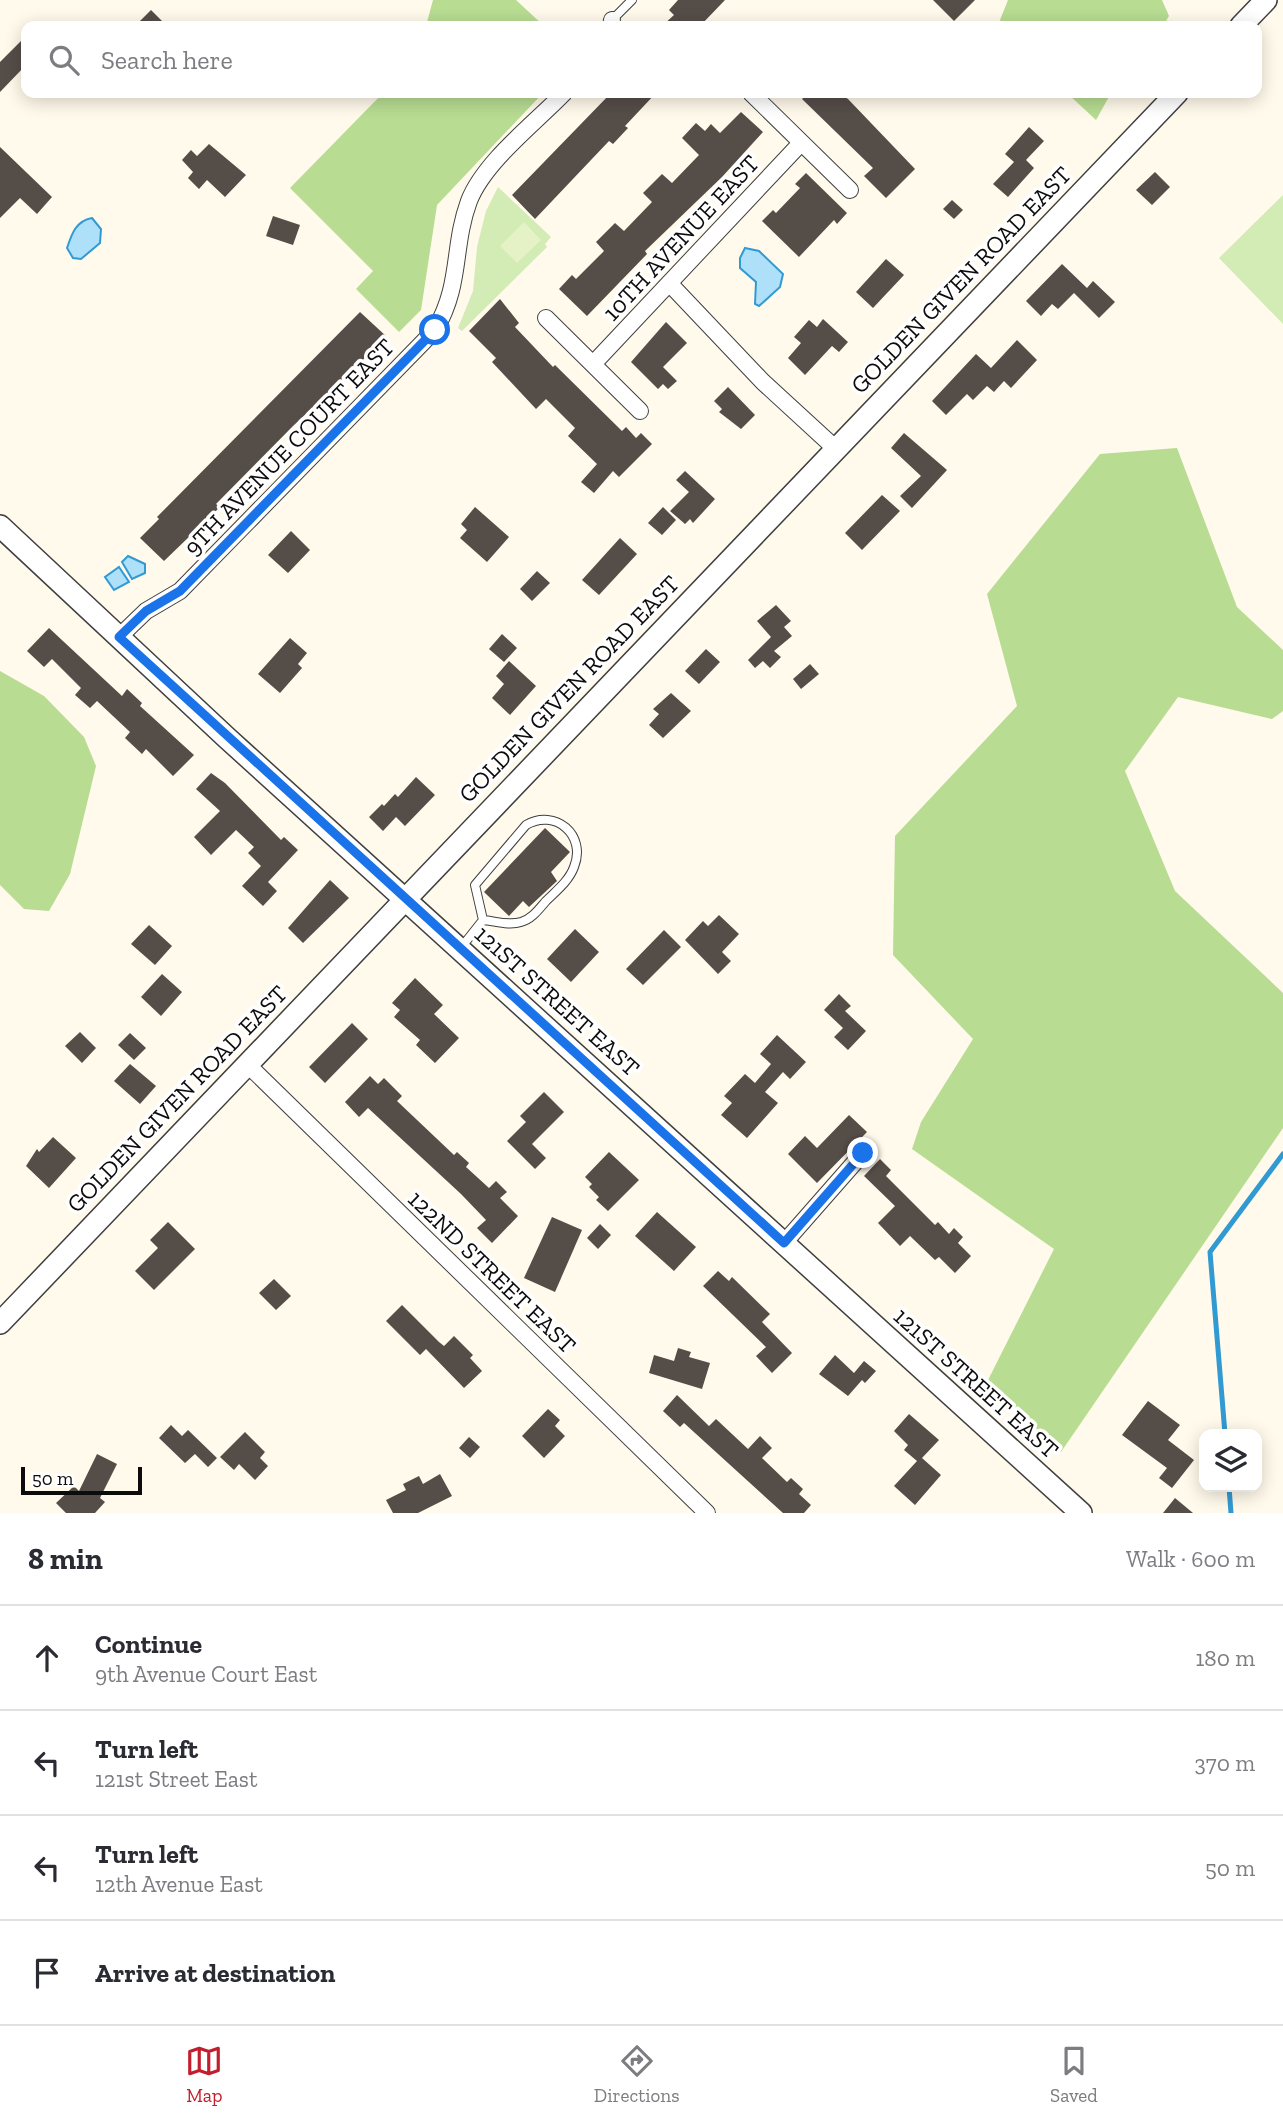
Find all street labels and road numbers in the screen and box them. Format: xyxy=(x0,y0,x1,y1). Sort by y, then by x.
street label: 10TH AVENUE EAST xyxy=(596,149,765,327)
street label: GOLDEN GIVEN ROAD EAST xyxy=(844,160,1077,399)
street label: 9TH AVENUE COURT EAST xyxy=(177,332,400,561)
street label: GOLDEN GIVEN ROAD EAST xyxy=(452,569,685,808)
street label: 121ST STREET EAST xyxy=(469,919,646,1082)
street label: GOLDEN GIVEN ROAD EAST xyxy=(60,979,293,1218)
street label: 122ND STREET EAST xyxy=(402,1184,582,1359)
street label: 121ST STREET EAST xyxy=(888,1301,1065,1464)

